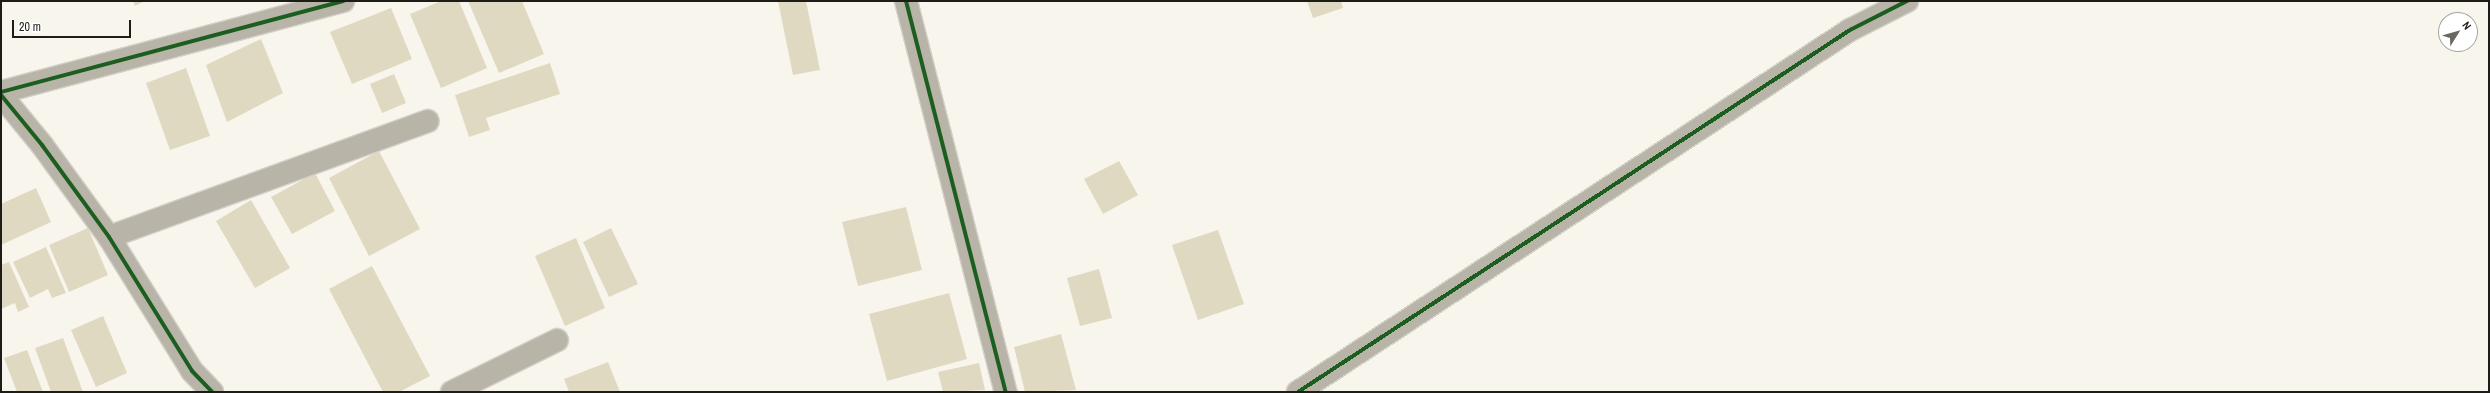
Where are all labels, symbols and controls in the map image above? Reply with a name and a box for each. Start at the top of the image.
scale bar [14,12,133,38]
north arrow [2438,12,2478,52]
text: 20 m [19,19,41,35]
text: N [2459,19,2474,32]

